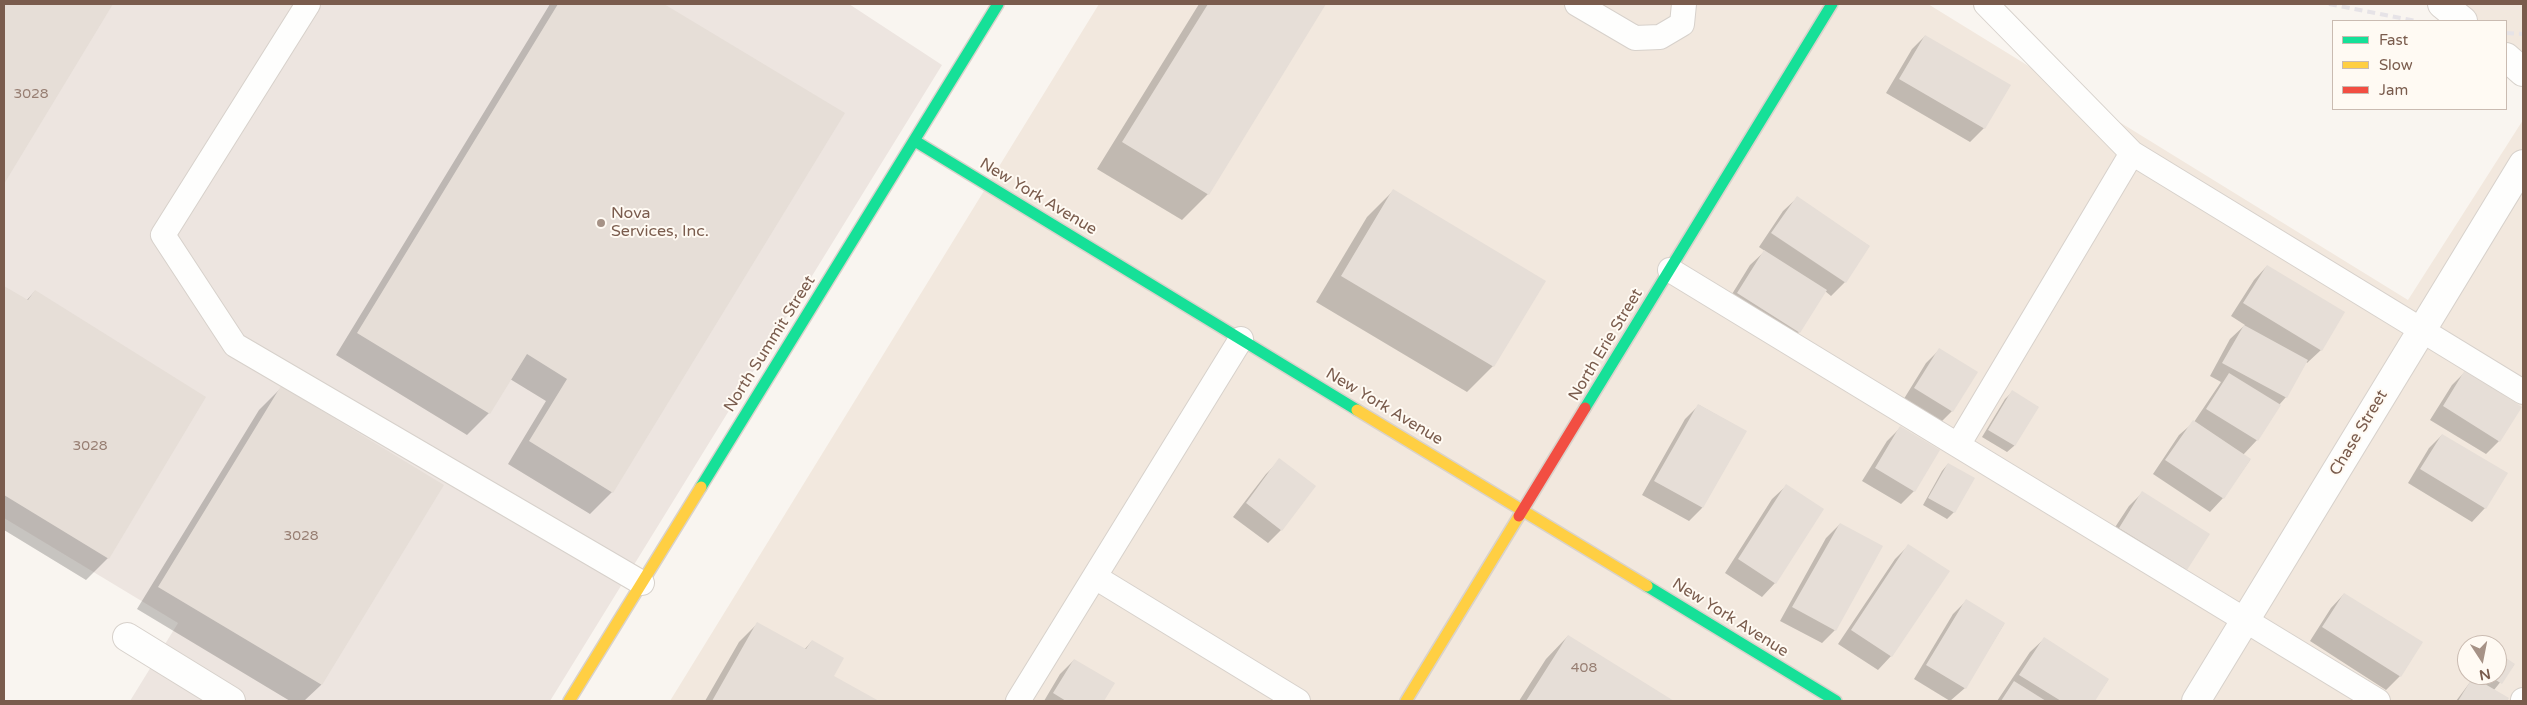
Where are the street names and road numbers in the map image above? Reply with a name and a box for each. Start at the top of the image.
street label: New York Avenue [976,154,1100,240]
street label: North Summit Street [720,272,820,416]
street label: North Erie Street [1565,285,1647,405]
street label: New York Avenue [1322,364,1446,450]
street label: Chase Street [2326,387,2392,479]
street label: New York Avenue [1668,574,1792,662]

